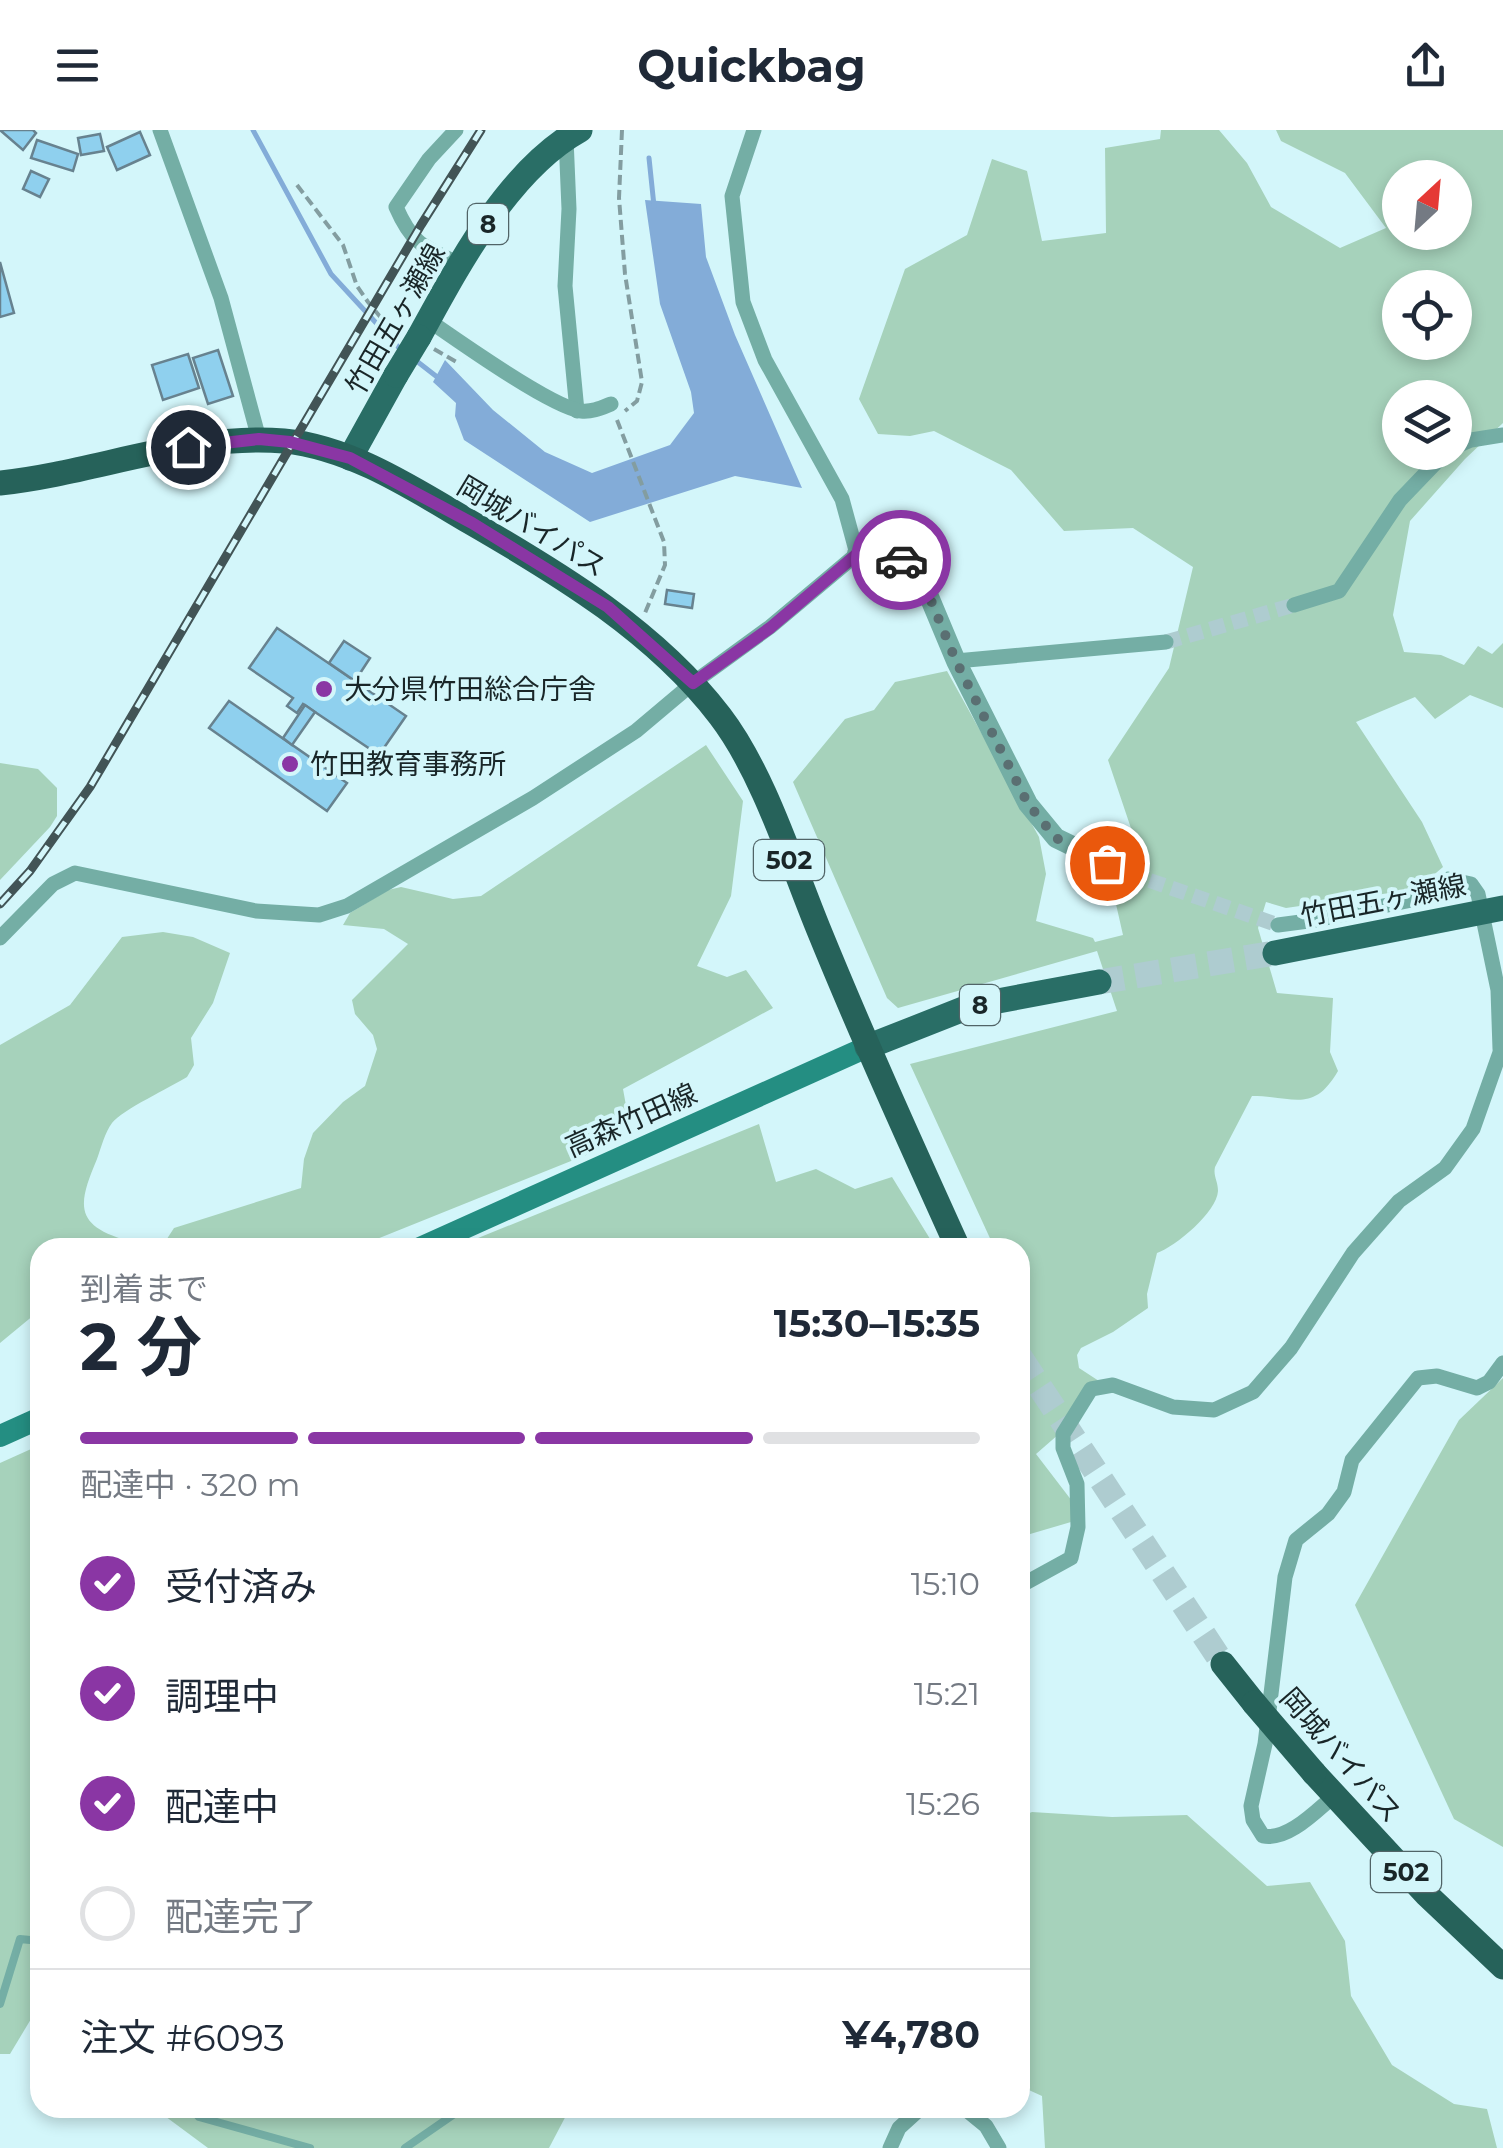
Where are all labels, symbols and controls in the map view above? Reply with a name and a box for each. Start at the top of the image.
icon: menu [50,38,105,93]
text: Quickbag [637,38,866,93]
icon: share [1398,38,1453,93]
north arrow [1382,160,1472,250]
map controls [1382,160,1472,470]
road number: 8 [468,204,508,244]
street label: 竹田五ヶ瀬線 [338,238,452,400]
button: locate [1382,270,1472,360]
button: layers [1382,380,1472,470]
pin [146,405,231,490]
icon: home [161,420,216,475]
street label: 岡城バイパス [451,468,613,584]
courier [851,510,951,610]
icon: car [874,533,929,588]
place label: 大分県竹田総合庁舎 [344,672,596,706]
marker: 大分県竹田総合庁舎 [313,678,335,700]
place label: 竹田教育事務所 [310,747,506,781]
marker: 竹田教育事務所 [279,753,301,775]
pin [1065,821,1150,906]
icon: bag [1080,836,1135,891]
road number: 502 [754,840,824,880]
street label: 竹田五ヶ瀬線 [1297,867,1469,933]
road number: 8 [960,985,1000,1025]
street label: 高森竹田線 [560,1076,702,1164]
text: 到着まで [80,1269,208,1308]
text: 15:30–15:35 [774,1300,980,1347]
text: 2 分 [80,1307,202,1386]
text: 配達中 · 320 m [80,1465,300,1504]
icon: check [80,1556,135,1611]
text: 受付済み [165,1563,317,1610]
text: 15:10 [911,1564,980,1603]
icon: check [80,1666,135,1721]
text: 調理中 [165,1673,279,1720]
text: 15:21 [914,1674,980,1713]
street label: 岡城バイパス [1273,1681,1409,1829]
icon: check [80,1776,135,1831]
text: 配達中 [165,1783,279,1830]
text: 15:26 [906,1784,980,1823]
road number: 502 [1371,1852,1441,1892]
text: 配達完了 [165,1893,317,1940]
text: ¥4,780 [842,2011,980,2058]
text: 注文 #6093 [80,2014,285,2061]

